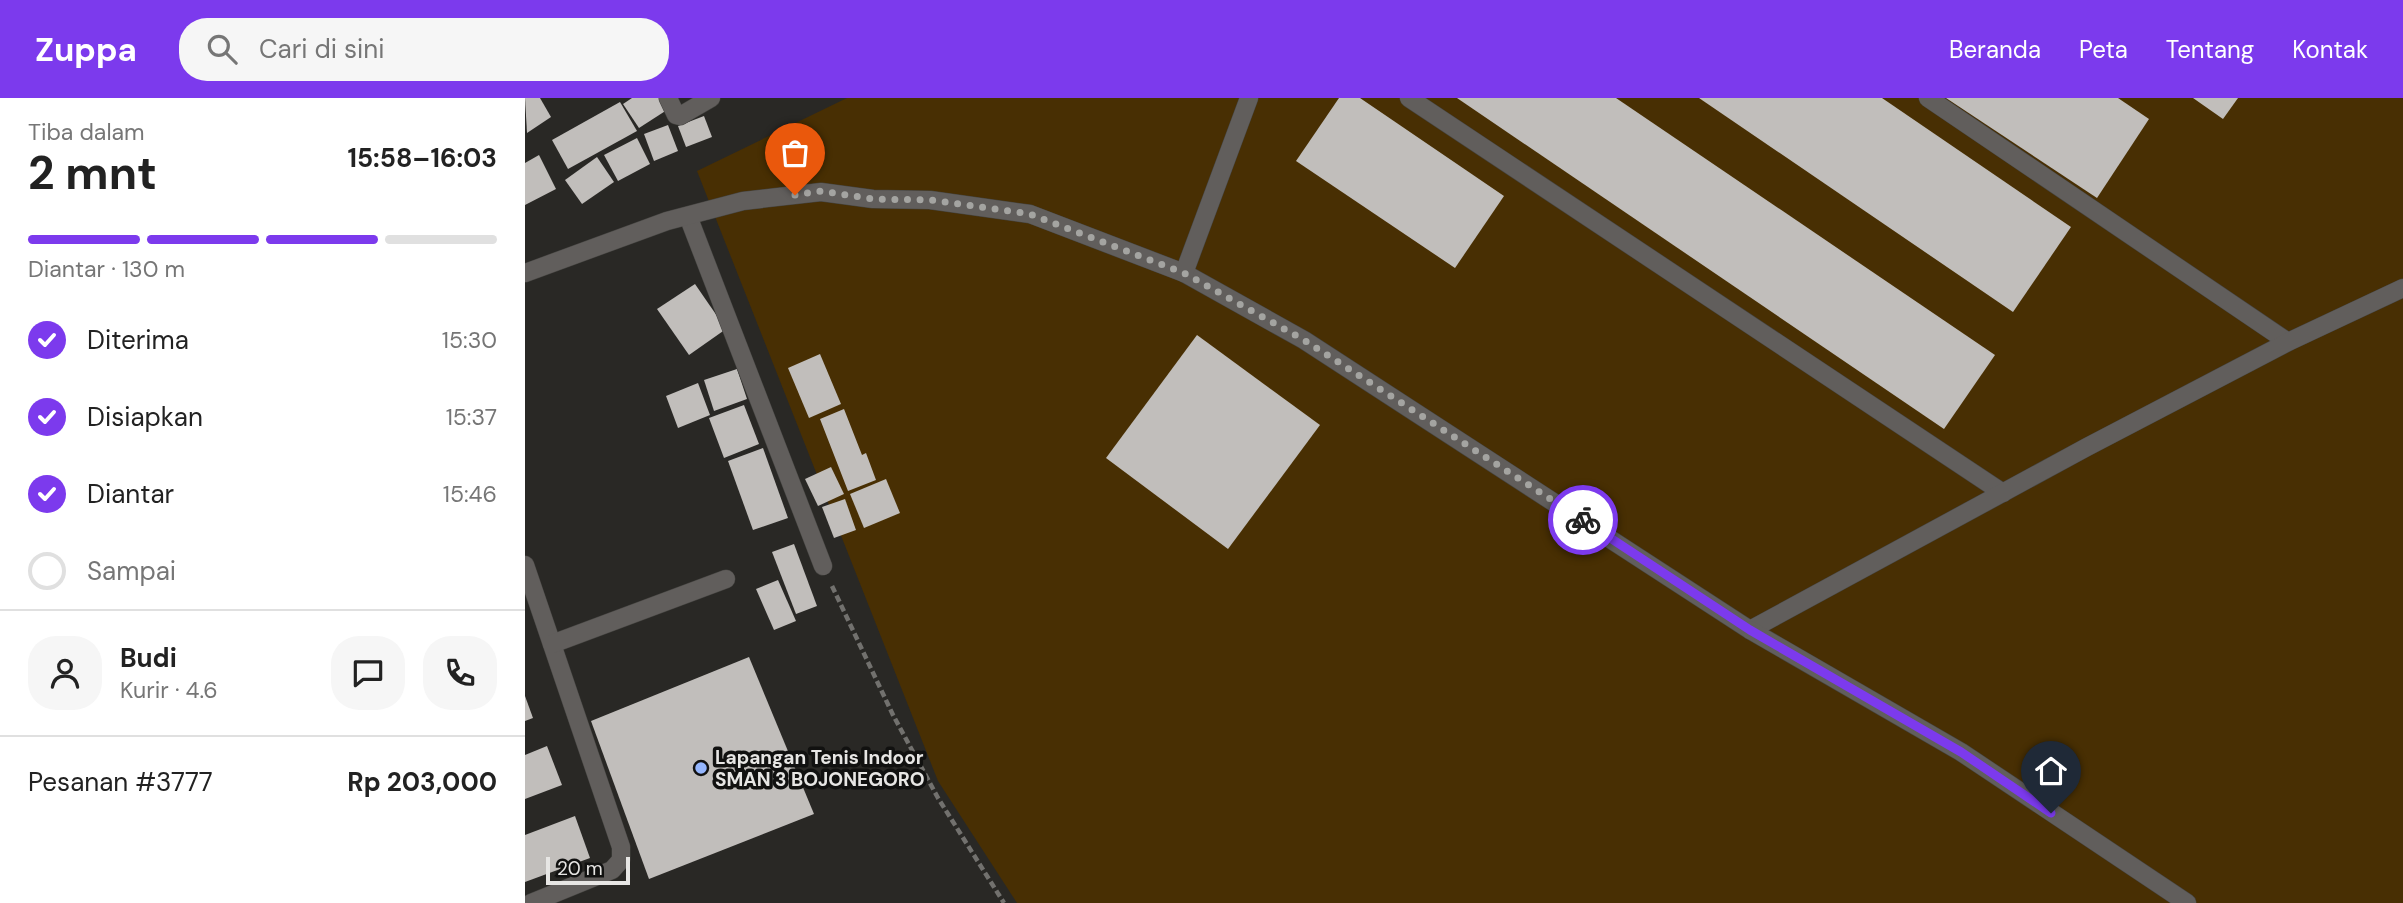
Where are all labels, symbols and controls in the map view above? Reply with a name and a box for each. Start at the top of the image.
search box [179,18,669,81]
text: Zuppa [35,28,137,71]
icon: search [203,30,241,68]
text: Cari di sini [259,32,384,66]
text: Beranda [1949,34,2041,65]
text: Peta [2079,34,2128,65]
text: Tentang [2166,34,2254,65]
text: Kontak [2292,34,2368,65]
text: Tiba dalam [28,117,145,147]
pin [765,123,825,195]
icon: bag [776,134,814,172]
text: 15:58–16:03 [347,141,497,175]
text: 2 mnt [28,143,157,203]
text: Diantar · 130 m [28,254,185,284]
icon: check [28,321,66,359]
text: Diterima [87,323,189,357]
text: 15:30 [442,325,497,355]
icon: check [28,398,66,436]
text: Disiapkan [87,400,203,434]
text: 15:37 [446,402,497,432]
icon: check [28,475,66,513]
text: Diantar [87,477,174,511]
text: 15:46 [443,479,497,509]
courier [1548,485,1618,555]
icon: bike [1564,501,1602,539]
text: Sampai [87,554,176,588]
button: person [28,636,102,710]
button: chat [331,636,405,710]
button: phone [423,636,497,710]
text: Budi [120,641,177,675]
text: Kurir · 4.6 [120,675,218,705]
pin [2021,741,2081,813]
place label: Lapangan Tenis Indoor SMAN 3 BOJONEGORO [715,745,925,792]
icon: home [2032,752,2070,790]
marker: Lapangan Tenis Indoor SMAN 3 BOJONEGORO [693,760,709,776]
text: Pesanan #3777 [28,765,213,799]
text: Rp 203,000 [347,765,497,799]
scale bar [546,854,630,886]
text: 20 m [557,856,603,881]

